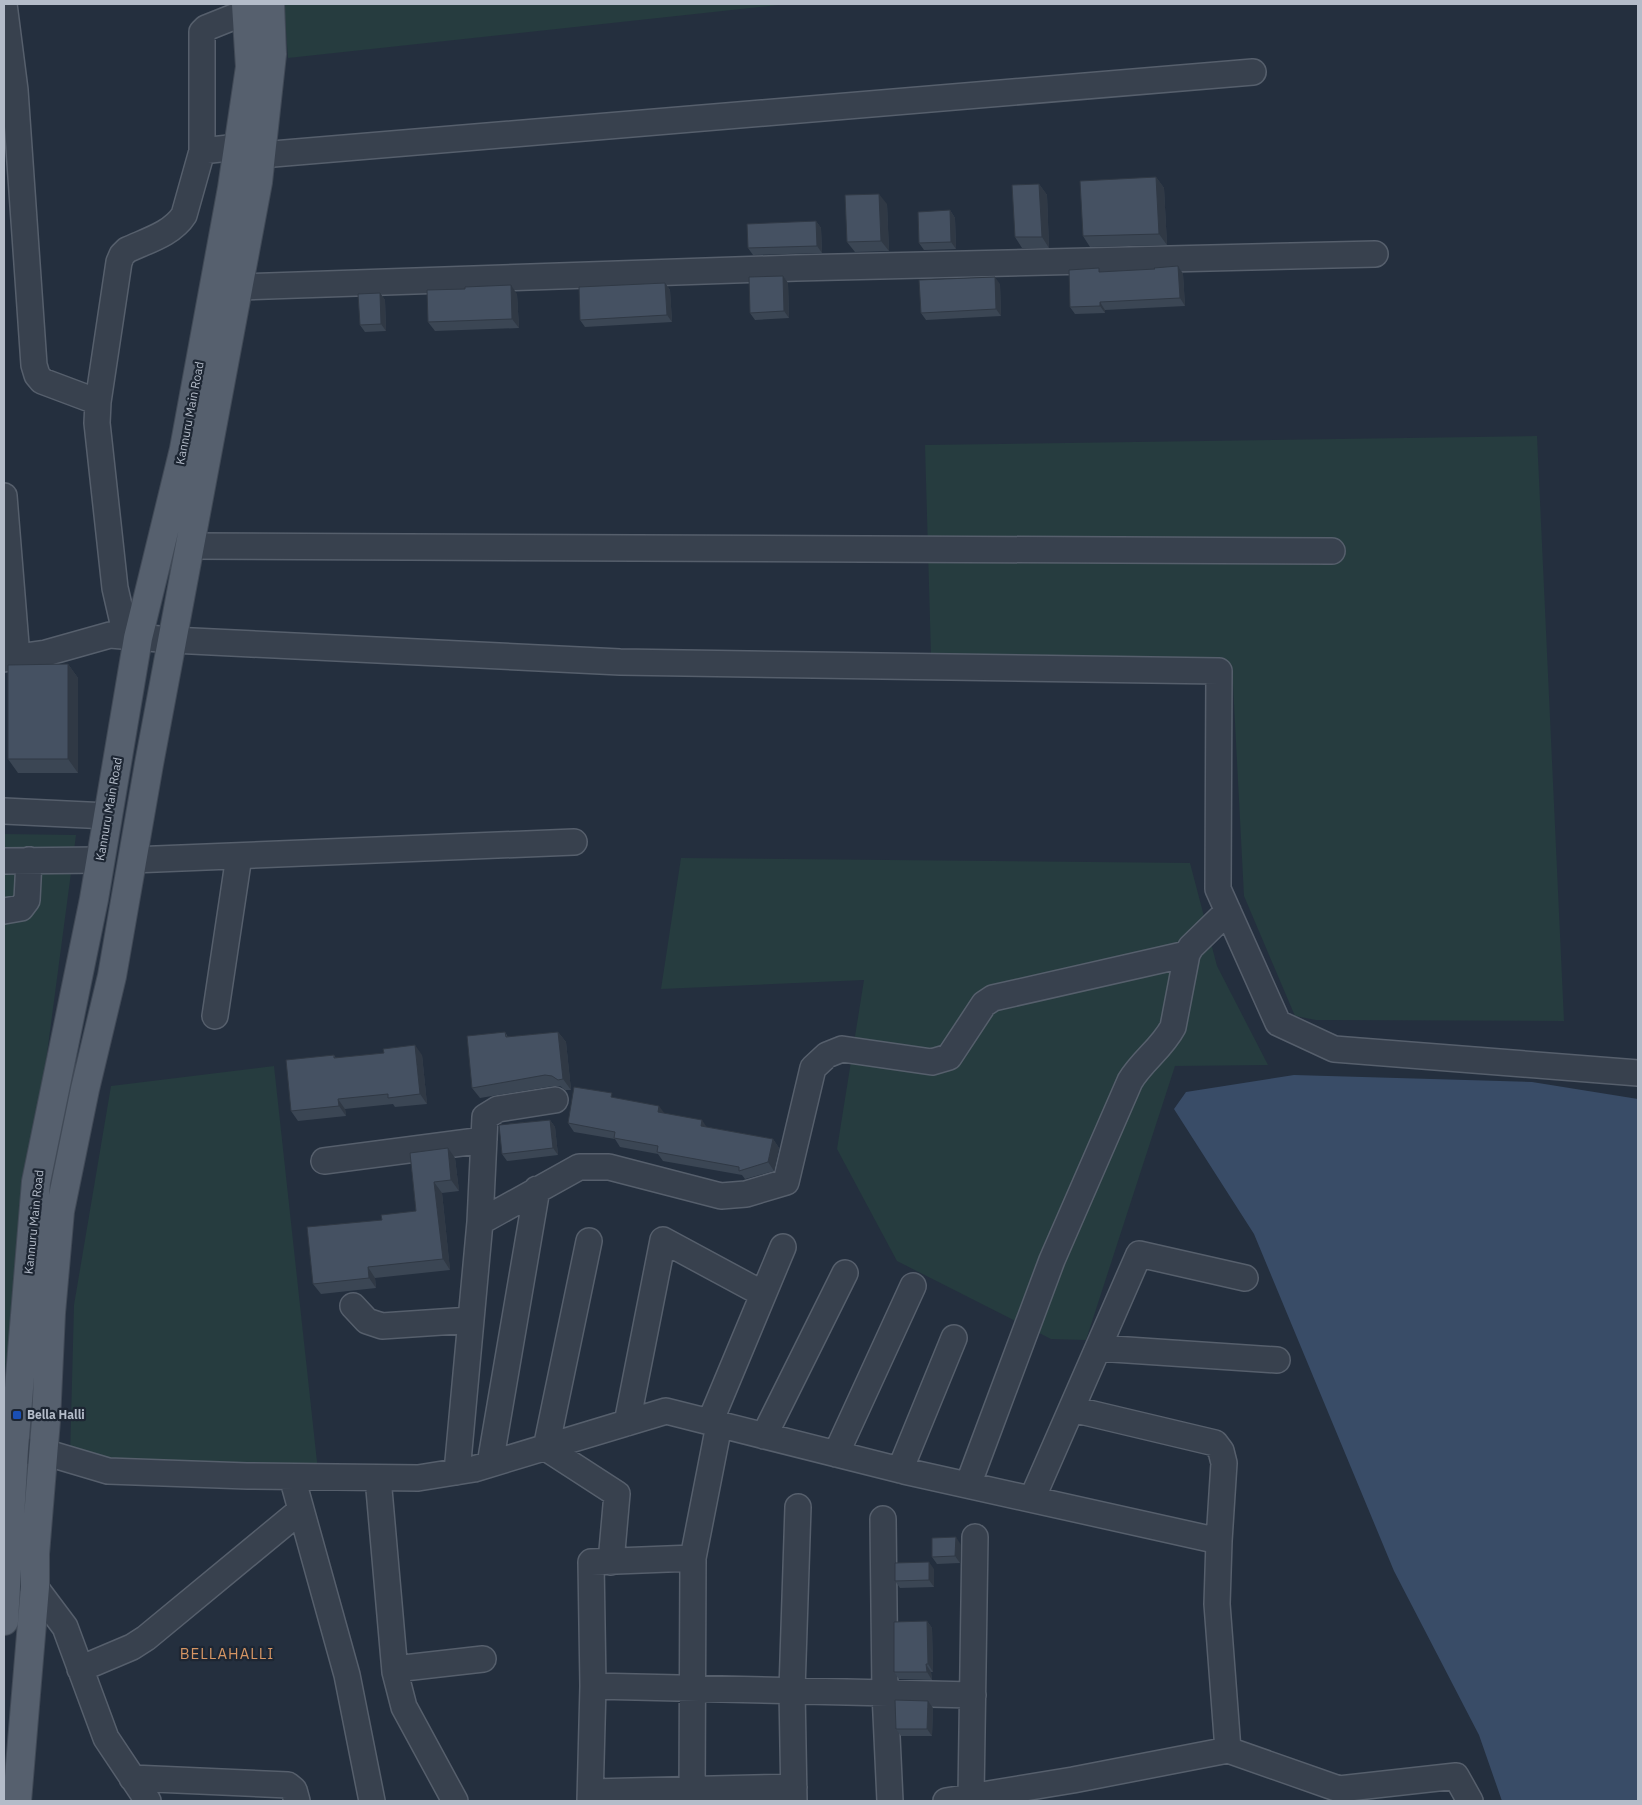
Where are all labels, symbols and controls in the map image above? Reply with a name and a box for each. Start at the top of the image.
street label: Kannuru Main Road [172,360,207,466]
street label: Kannuru Main Road [92,756,125,862]
street label: Kannuru Main Road [21,1169,46,1275]
place label: Bella Halli [27,1407,85,1422]
marker: Bella Halli [11,1409,23,1421]
district label: BELLAHALLI [180,1644,274,1663]

